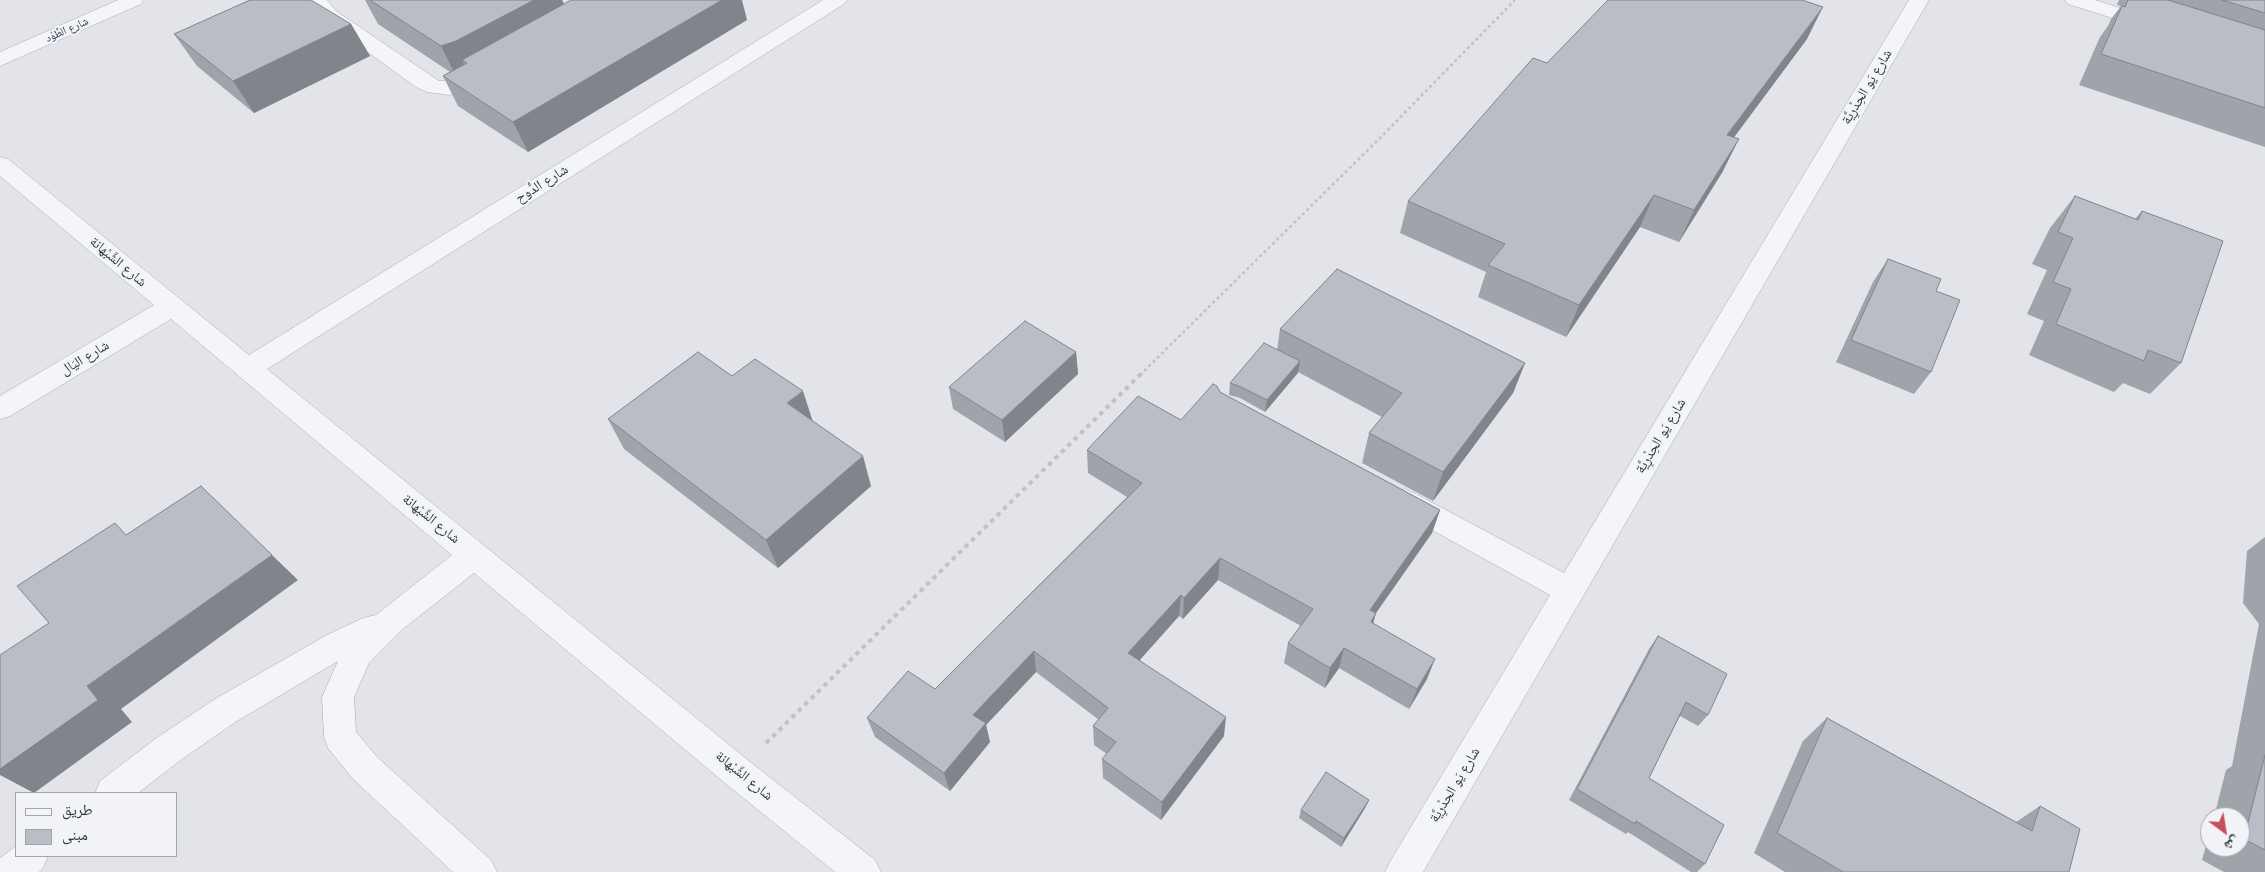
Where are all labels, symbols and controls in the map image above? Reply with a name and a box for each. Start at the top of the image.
street label: شارع الطَّوْد [44,15,90,45]
street label: شارع يَو الحِدْرِيَّة [1838,46,1896,128]
street label: شارع الدُّوح [513,161,571,207]
street label: شارع الشَّبْهانة [86,233,150,291]
street label: شارع اليَال [58,337,112,379]
street label: شارع يَو الحِدْرِيَّة [1632,395,1690,477]
street label: شارع الشَّبْهانة [399,491,463,547]
street label: شارع يَو الحِدْرِيَّة [1426,744,1484,826]
street label: شارع الشَّبْهانة [712,748,776,804]
legend [15,792,178,857]
text: طريق [62,801,93,818]
north arrow [2200,807,2250,857]
text: مبنى [62,826,88,843]
text: ش [2222,833,2243,855]

